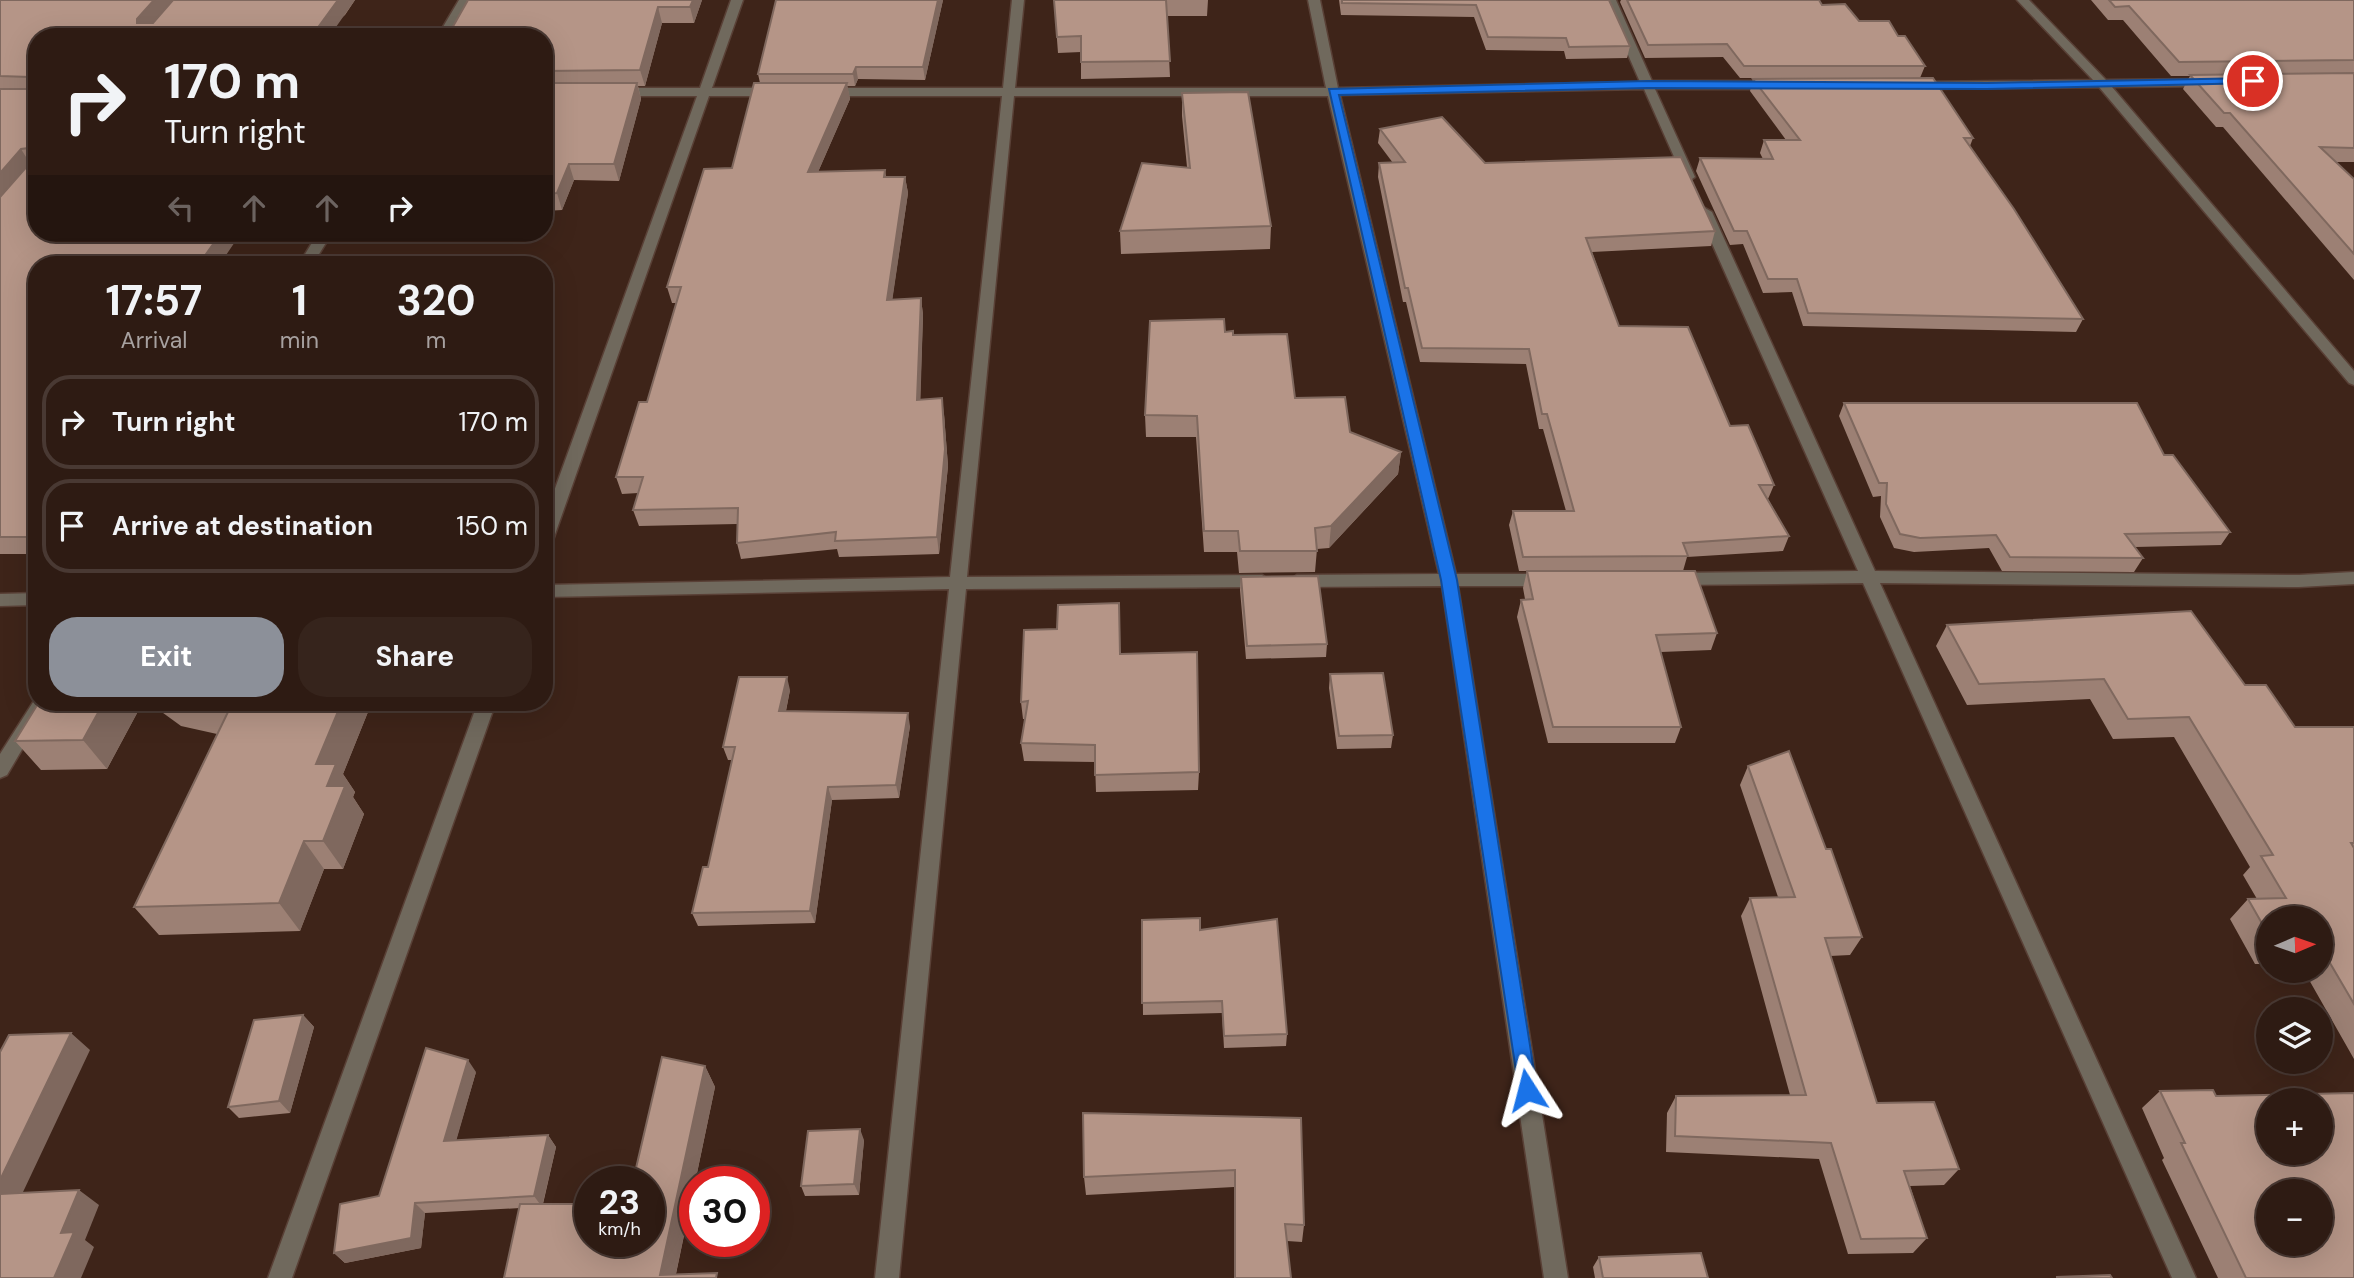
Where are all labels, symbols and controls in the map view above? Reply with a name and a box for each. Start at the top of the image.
text: 170 m [164,49,300,113]
pin [2223,51,2283,111]
icon: right [49,56,140,147]
icon: arrive [2234,62,2272,100]
text: Turn right [164,111,306,153]
icon: left [162,189,200,227]
icon: ahead [235,189,273,227]
icon: ahead [308,189,346,227]
icon: right [381,189,419,227]
text: 17:57 [105,273,202,328]
text: 1 [292,273,307,328]
text: 320 [397,273,476,328]
text: Arrival [120,325,187,355]
text: min [280,325,319,355]
text: m [426,325,446,355]
icon: right [53,403,91,441]
text: Turn right [112,405,236,439]
text: 170 m [459,405,528,439]
icon: arrive [53,507,91,545]
text: Arrive at destination [112,509,373,543]
text: 150 m [456,509,528,543]
button: Exit [49,617,284,697]
button: Share [298,617,532,697]
north arrow [2256,906,2333,984]
map controls [2256,906,2333,1256]
button: layers [2256,997,2333,1074]
position arrow [1490,1053,1564,1127]
button: + [2256,1088,2333,1165]
speed limit sign: 30 [679,1166,770,1257]
text: 23 [599,1179,640,1225]
button: − [2256,1179,2333,1256]
text: km/h [598,1217,641,1241]

